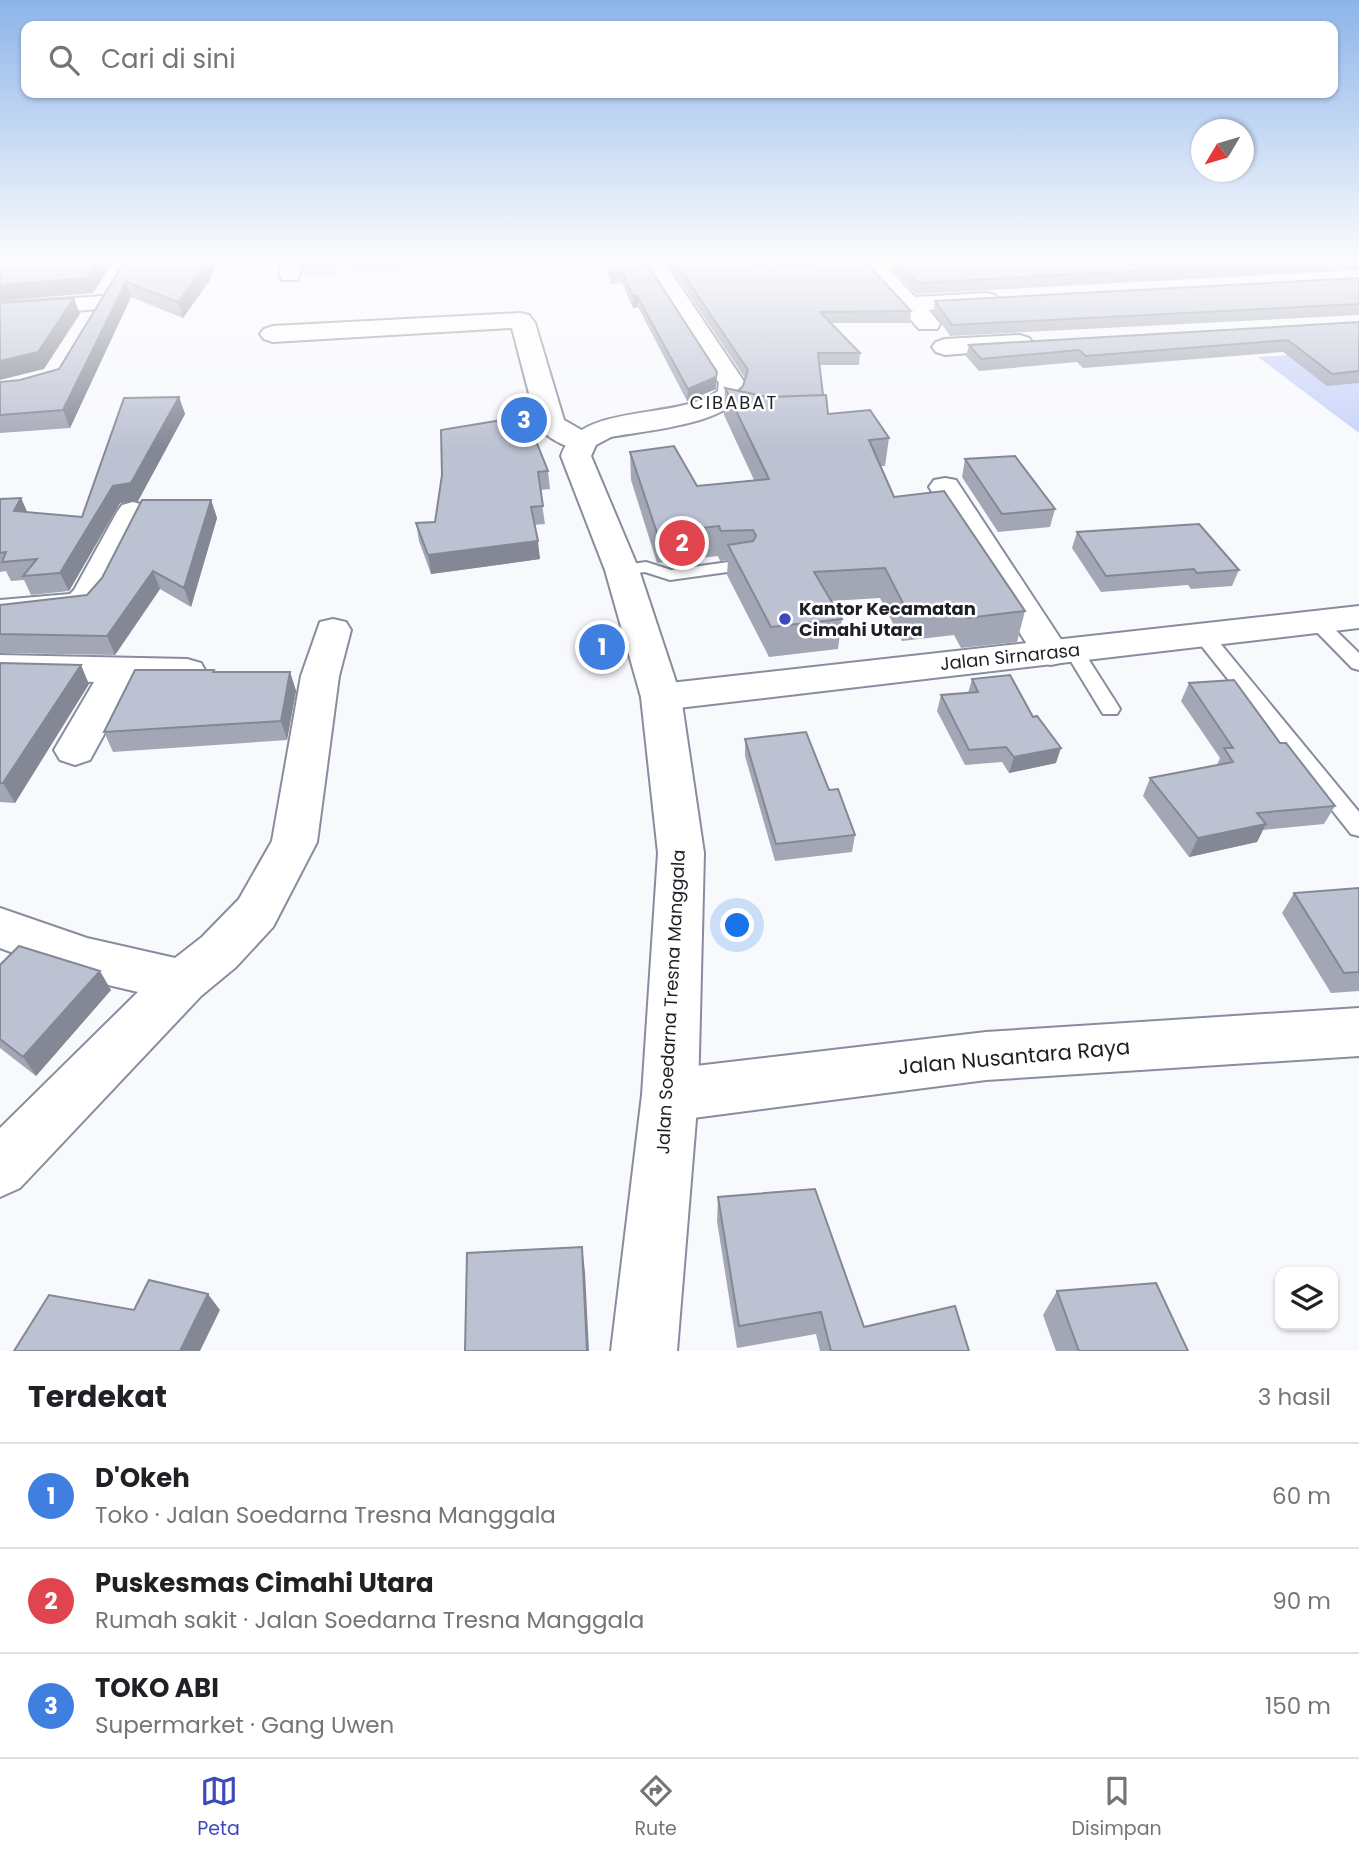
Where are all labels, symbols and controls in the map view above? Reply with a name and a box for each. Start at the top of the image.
search box [21,21,1338,98]
icon: search [45,41,83,79]
text: Cari di sini [101,41,236,77]
north arrow [1191,119,1254,182]
district label: CIBABAT [690,390,778,415]
pin: 3 [501,394,547,446]
pin: 2 [659,517,705,569]
place label: Kantor Kecamatan Cimahi Utara [799,596,976,642]
marker: Kantor Kecamatan Cimahi Utara [777,611,793,627]
pin: 1 [579,621,625,673]
street label: Jalan Sirnarasa [939,637,1081,676]
street label: Jalan Soedarna Tresna Manggala [650,849,691,1155]
your location [720,908,754,942]
street label: Jalan Nusantara Raya [897,1032,1131,1081]
map controls [1275,1267,1338,1330]
button: layers [1275,1267,1338,1330]
text: Terdekat [28,1375,167,1418]
text: 3 hasil [1258,1381,1331,1413]
text: D'Okeh [95,1460,190,1496]
text: 1 [47,1480,55,1512]
text: 60 m [1272,1480,1331,1512]
text: Toko · Jalan Soedarna Tresna Manggala [95,1499,556,1531]
text: Puskesmas Cimahi Utara [95,1565,434,1601]
text: 2 [44,1585,58,1617]
text: 90 m [1272,1585,1331,1617]
text: Rumah sakit · Jalan Soedarna Tresna Manggala [95,1604,644,1636]
text: TOKO ABI [95,1670,219,1706]
text: 3 [44,1690,58,1722]
text: 150 m [1265,1690,1331,1722]
text: Supermarket · Gang Uwen [95,1709,394,1741]
tab: Peta [197,1772,240,1843]
tab: Rute [634,1772,677,1843]
tab: Disimpan [1072,1772,1162,1843]

